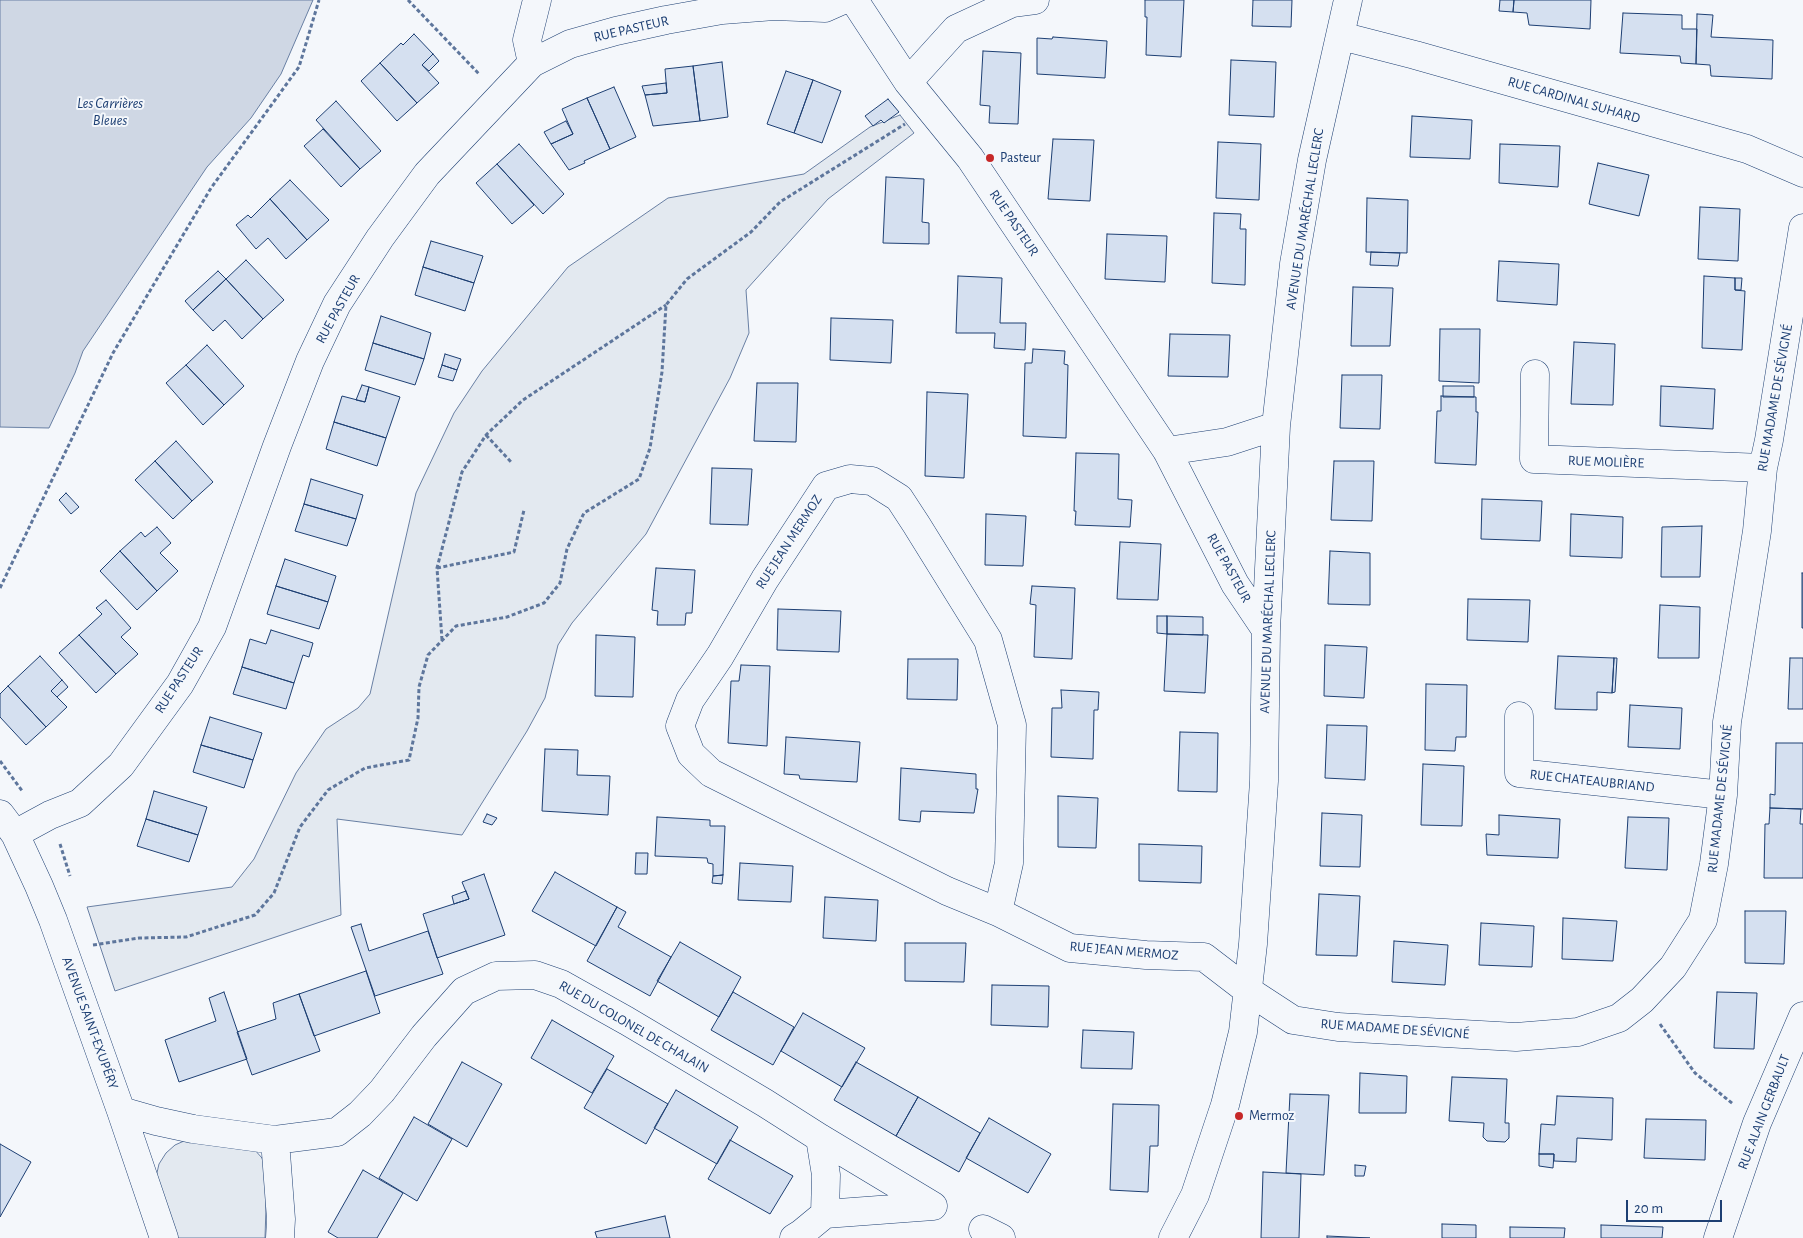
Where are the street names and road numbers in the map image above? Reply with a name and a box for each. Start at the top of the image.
street label: RUE PASTEUR [592,12,670,46]
street label: RUE CARDINAL SUHARD [1506,73,1642,127]
street label: AVENUE DU MARÉCHAL LECLERC [1282,127,1328,311]
street label: RUE PASTEUR [986,187,1042,259]
street label: RUE PASTEUR [312,271,364,347]
street label: RUE MADAME DE SÉVIGNÉ [1754,323,1796,473]
street label: RUE MOLIÈRE [1568,452,1644,472]
street label: RUE JEAN MERMOZ [752,492,826,592]
street label: RUE PASTEUR [1203,530,1255,606]
street label: AVENUE DU MARÉCHAL LECLERC [1256,530,1280,714]
street label: RUE PASTEUR [151,643,207,717]
street label: RUE MADAME DE SÉVIGNÉ [1704,724,1736,874]
street label: RUE CHATEAUBRIAND [1529,766,1655,796]
street label: RUE JEAN MERMOZ [1069,938,1179,964]
street label: AVENUE SAINT-EXUPÉRY [58,954,122,1092]
street label: RUE DU COLONEL DE CHALAIN [556,977,712,1077]
street label: RUE MADAME DE SÉVIGNÉ [1320,1015,1470,1043]
street label: RUE ALAIN GERBAULT [1734,1052,1794,1172]

